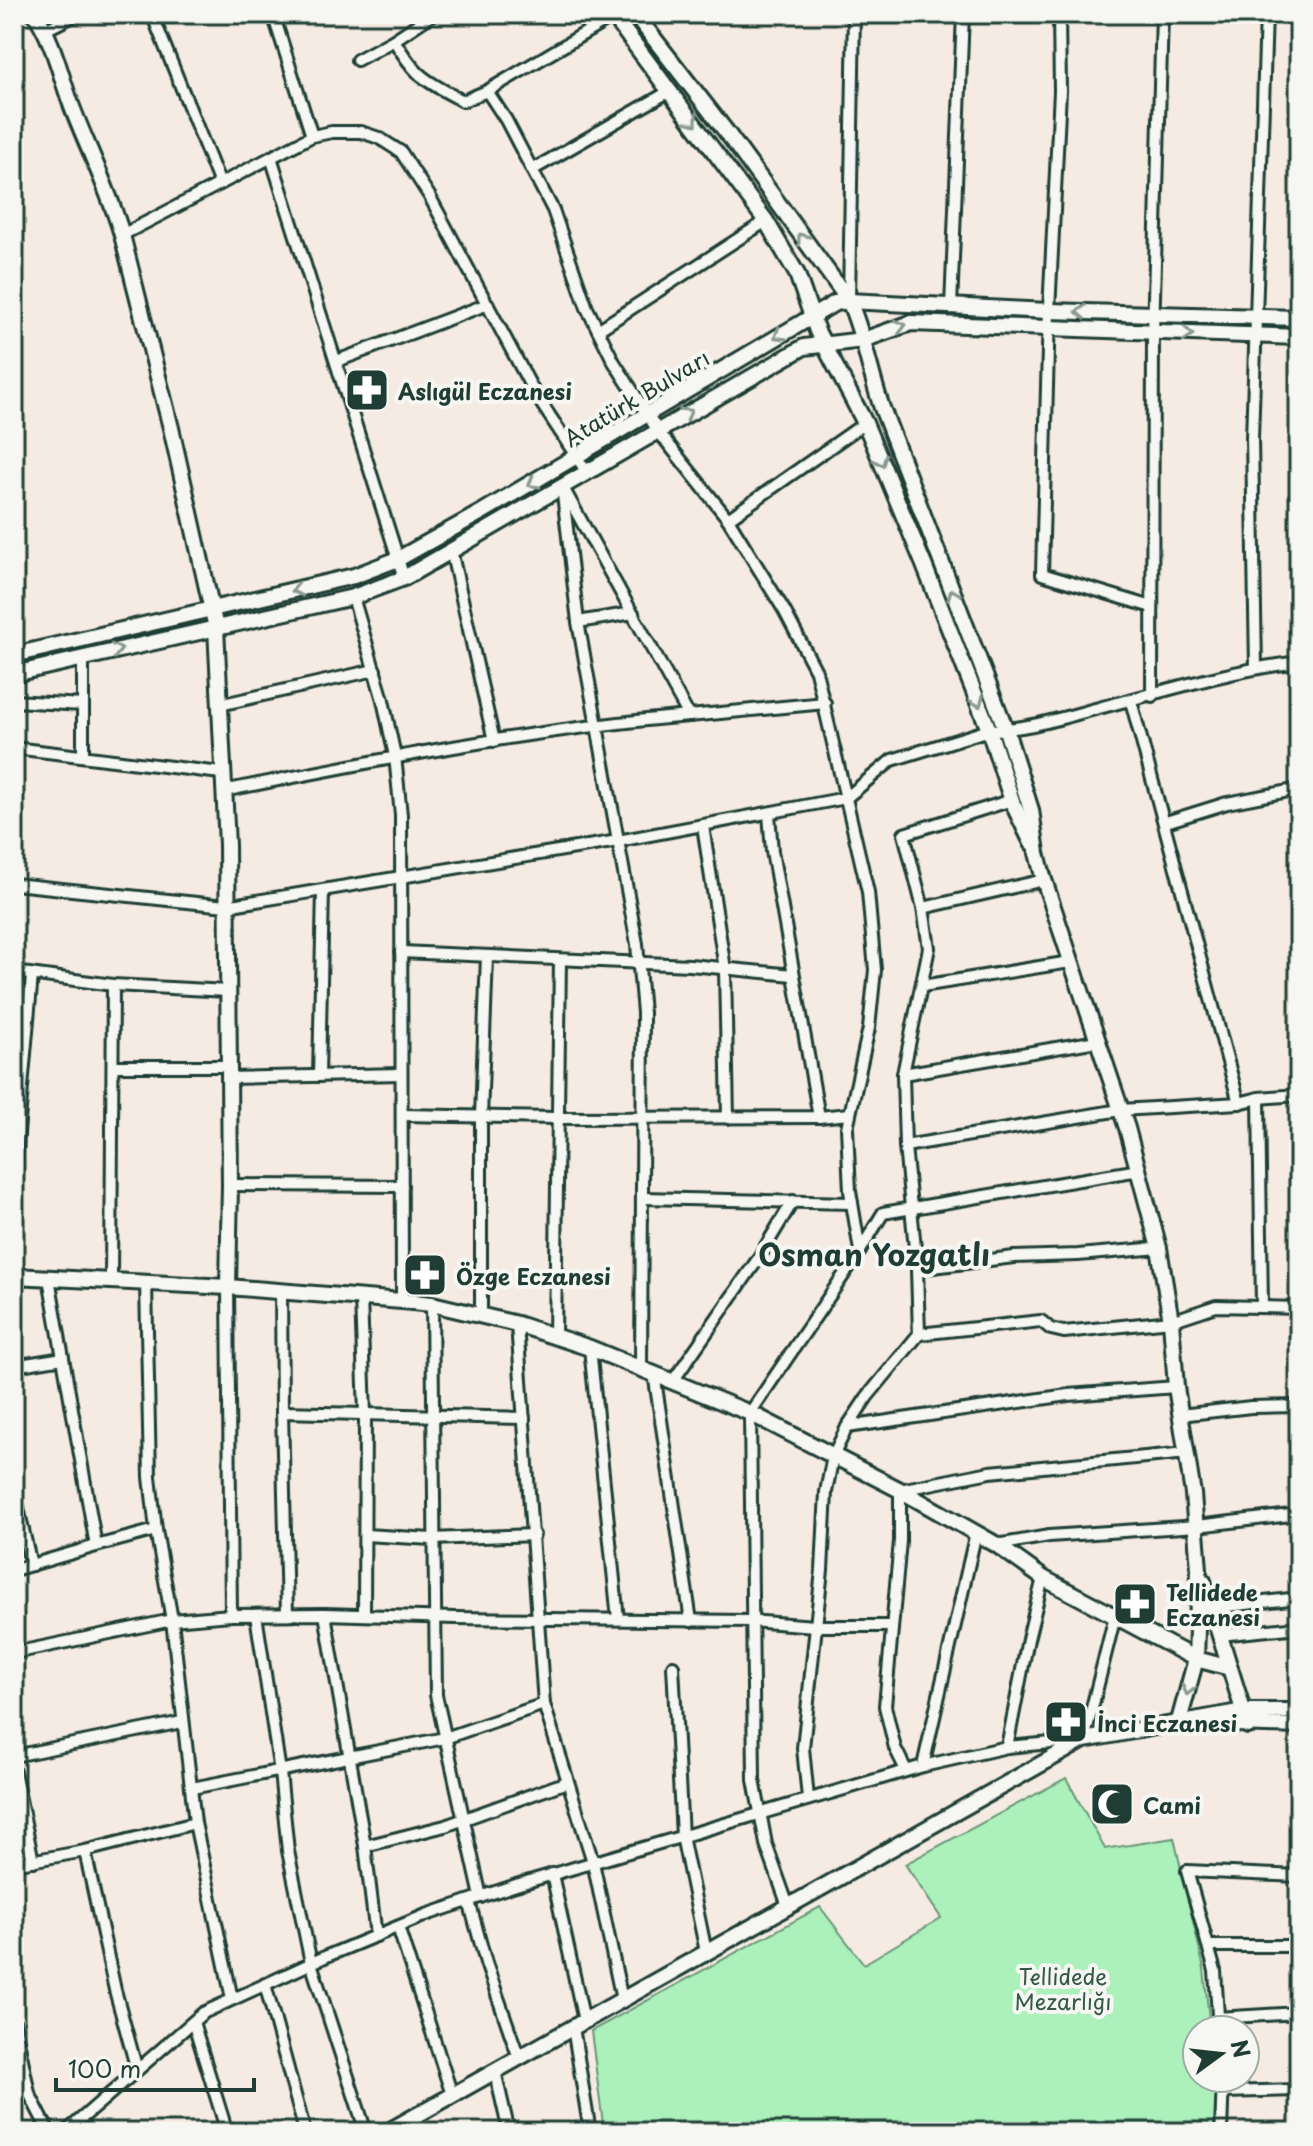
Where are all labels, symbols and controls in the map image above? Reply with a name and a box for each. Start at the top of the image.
one-way arrow [683,113,697,127]
one-way arrow [797,233,812,247]
one-way arrow [1074,303,1087,320]
one-way arrow [894,319,908,336]
one-way arrow [773,325,788,341]
one-way arrow [1182,325,1195,343]
street label: Atatürk Bulvarı [557,340,715,454]
pharmacy icon: Aslıgül Eczanesi [343,366,391,414]
place label: Aslıgül Eczanesi [398,374,572,407]
one-way arrow [679,408,693,423]
one-way arrow [871,453,887,467]
one-way arrow [527,473,541,489]
one-way arrow [291,580,305,597]
one-way arrow [946,588,963,602]
one-way arrow [110,643,124,660]
one-way arrow [969,694,985,708]
district label: Osman Yozgatlı [758,1231,990,1276]
pharmacy icon: Özge Eczanesi [401,1251,449,1299]
place label: Özge Eczanesi [456,1259,611,1292]
place label: Tellidede Eczanesi [1166,1575,1260,1633]
pharmacy icon: Tellidede Eczanesi [1111,1580,1159,1628]
one-way arrow [1180,1683,1197,1697]
pharmacy icon: İnci Eczanesi [1042,1698,1090,1746]
place label: İnci Eczanesi [1097,1706,1237,1739]
mosque icon: Cami [1088,1780,1136,1828]
place label: Cami [1143,1788,1201,1821]
park label: Tellidede Mezarlığı [1014,1959,1112,2017]
north arrow [1181,2014,1261,2094]
text: N [1224,2036,1260,2061]
scale bar [56,2042,254,2092]
text: 100 m [68,2050,141,2086]

